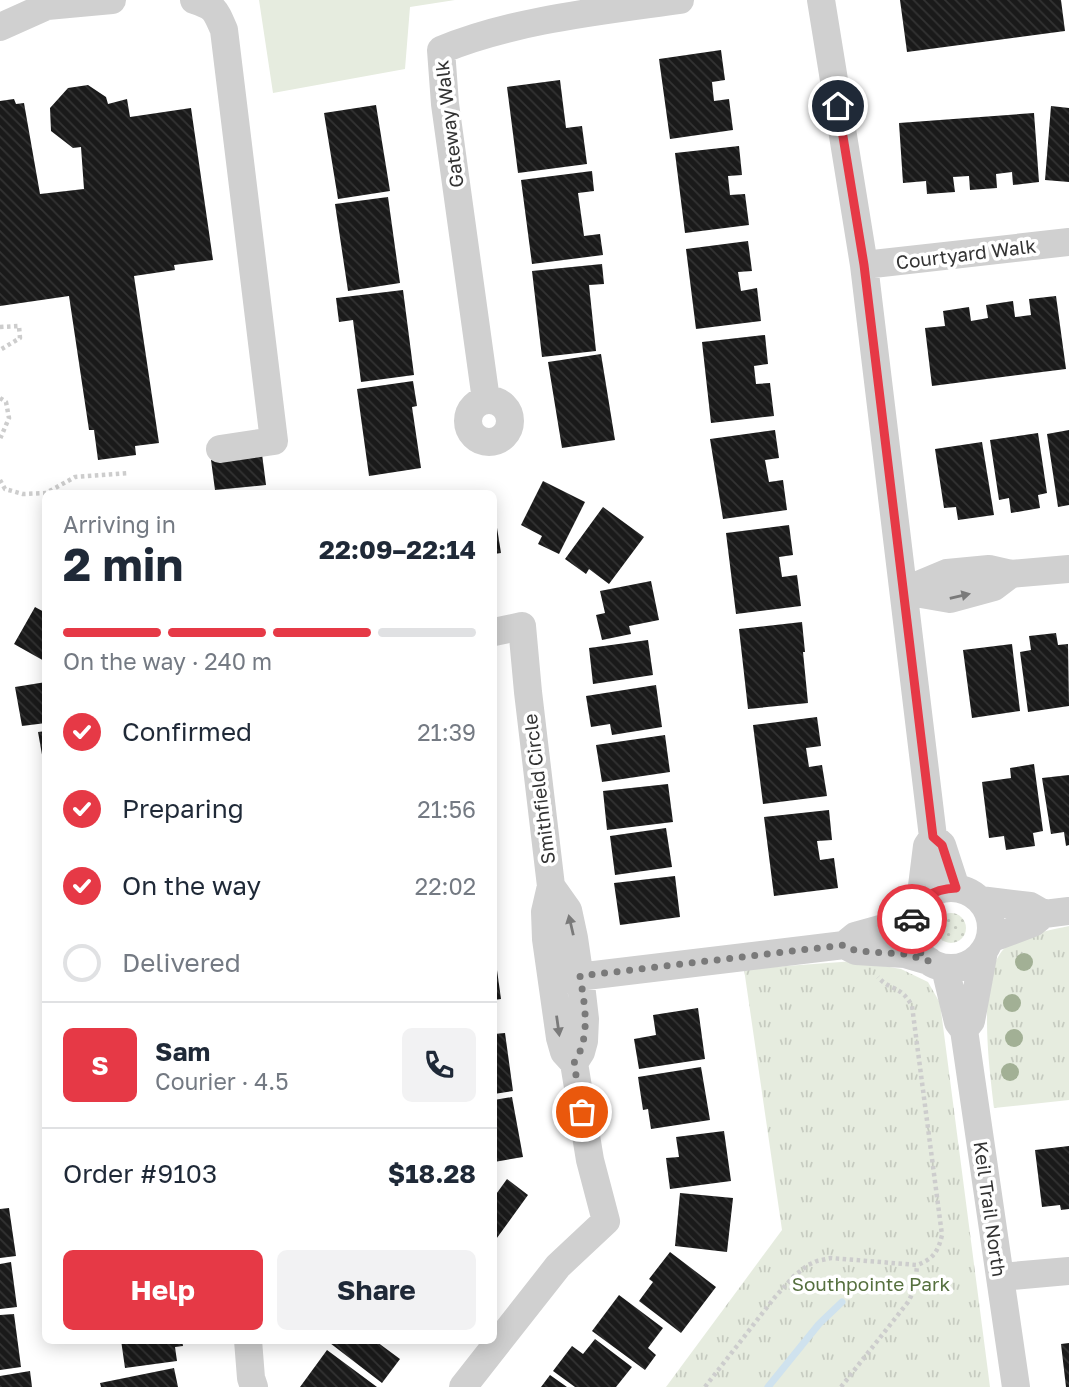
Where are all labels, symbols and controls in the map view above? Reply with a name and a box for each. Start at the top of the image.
street label: Gateway Walk [429,59,468,189]
pin [808,76,868,136]
icon: home [819,87,857,125]
street label: Courtyard Walk [895,233,1038,274]
text: Arriving in [63,510,176,538]
text: 22:09–22:14 [319,534,476,565]
text: 2 min [63,536,183,591]
one-way arrow [949,590,971,601]
text: On the way · 240 m [63,647,272,675]
icon: check [63,713,101,751]
street label: Smithfield Circle [518,713,559,866]
text: Confirmed [122,716,252,747]
text: 21:39 [417,718,476,746]
icon: check [63,790,101,828]
text: Preparing [122,793,244,824]
text: 21:56 [417,795,476,823]
icon: check [63,867,101,905]
text: On the way [122,870,261,901]
text: 22:02 [415,872,476,900]
courier [877,884,947,954]
icon: car [893,900,931,938]
one-way arrow [565,914,576,936]
text: Delivered [122,947,241,978]
one-way arrow [553,1015,564,1037]
button: phone [402,1028,476,1102]
text: Sam [155,1036,210,1067]
text: S [91,1050,109,1081]
text: Courier · 4.5 [155,1067,288,1095]
pin [552,1082,612,1142]
icon: bag [563,1093,601,1131]
street label: Keil Trail North [970,1140,1011,1278]
text: Order #9103 [63,1158,217,1189]
text: $18.28 [388,1158,476,1189]
button: Help [63,1250,263,1330]
button: Share [277,1250,476,1330]
park label: Southpointe Park [792,1272,951,1295]

